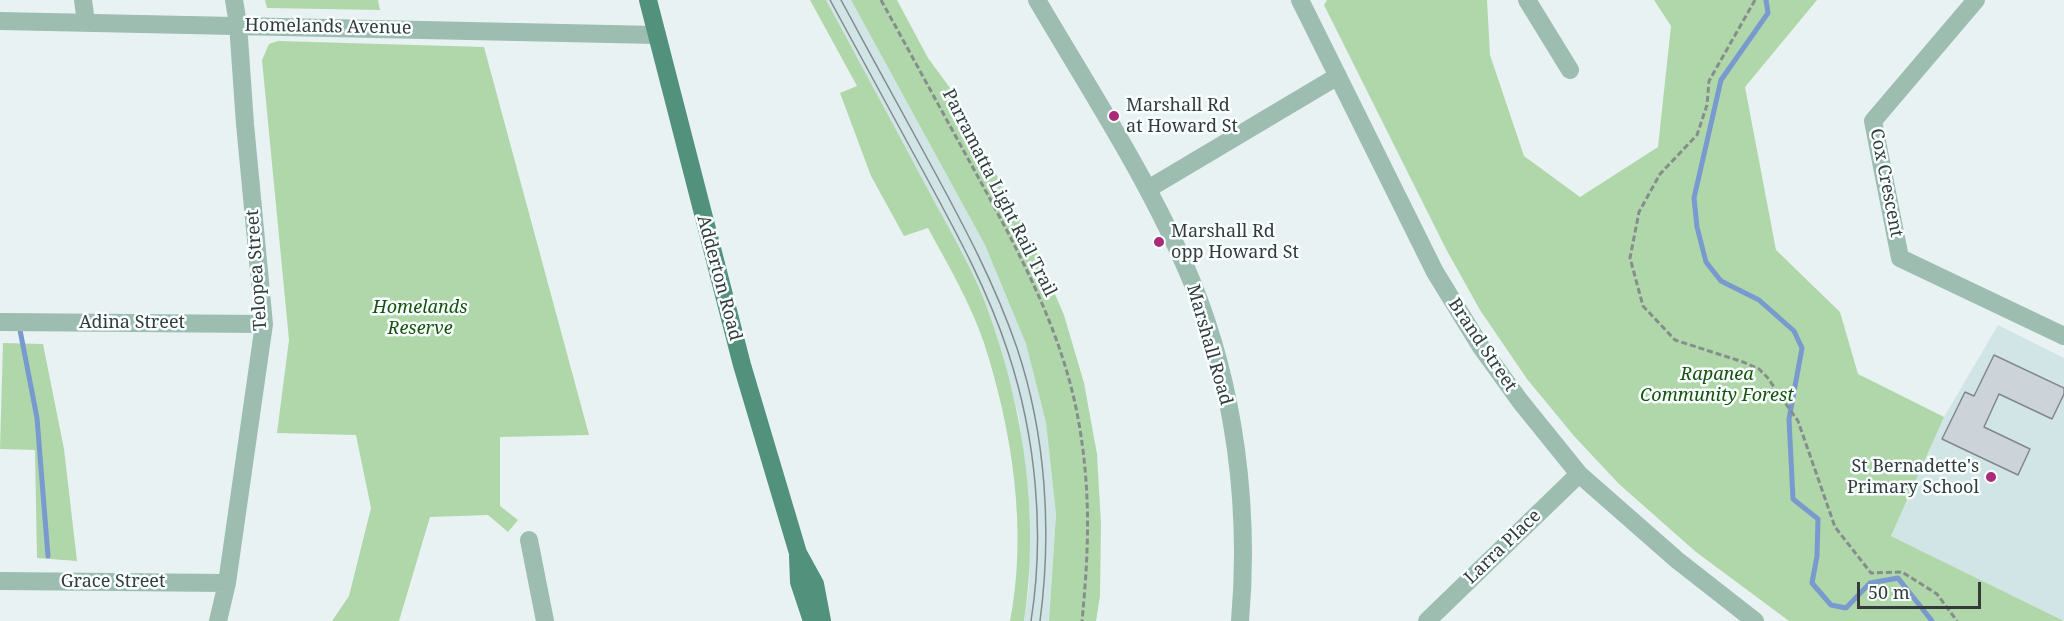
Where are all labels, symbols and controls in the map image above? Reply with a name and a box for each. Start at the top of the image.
street label: Homelands Avenue [244,15,412,39]
street label: Parramatta Light Rail Trail [937,86,1061,300]
place label: Marshall Rd at Howard St [1126,95,1238,138]
marker: Marshall Rd at Howard St [1107,109,1121,123]
street label: Cox Crescent [1865,127,1907,239]
street label: Telopea Street [242,209,272,331]
street label: Adderton Road [692,213,746,343]
place label: Marshall Rd opp Howard St [1171,221,1299,264]
marker: Marshall Rd opp Howard St [1152,235,1166,249]
street label: Marshall Road [1181,282,1237,408]
street label: Brand Street [1443,294,1521,396]
park label: Homelands Reserve [372,297,468,340]
street label: Adina Street [79,312,185,334]
park label: Rapanea Community Forest [1640,364,1794,406]
place label: St Bernadette's Primary School [1847,456,1979,498]
marker: St Bernadette's Primary School [1984,470,1998,484]
street label: Larra Place [1460,505,1546,589]
scale bar [1860,570,1984,608]
street label: Grace Street [61,571,165,593]
text: 50 m [1868,580,1910,604]

